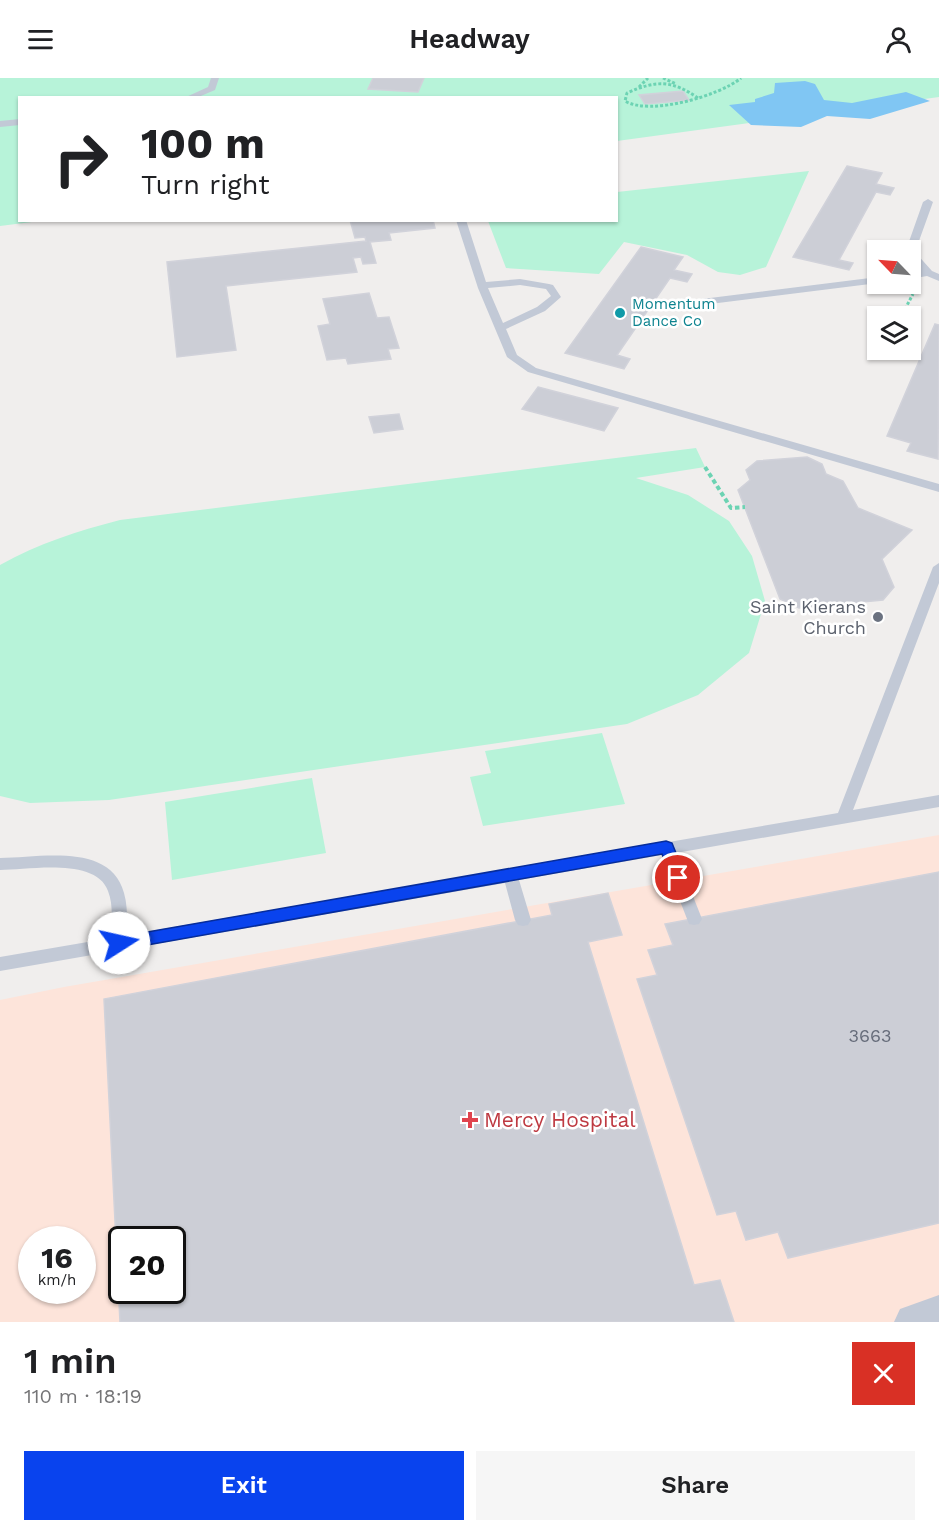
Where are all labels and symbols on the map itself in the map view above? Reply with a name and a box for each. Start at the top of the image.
north arrow [867,240,921,294]
place label: Momentum Dance Co [632,295,716,330]
marker: Momentum Dance Co [613,306,627,320]
place label: Saint Kierans Church [750,596,866,638]
marker: Saint Kierans Church [871,610,885,624]
pin [652,852,703,903]
position arrow [87,911,151,975]
house number: 3663 [849,1025,891,1046]
place label: Mercy Hospital [484,1107,636,1132]
marker: Mercy Hospital [461,1111,479,1129]
speed limit sign: 20 [108,1226,186,1304]

